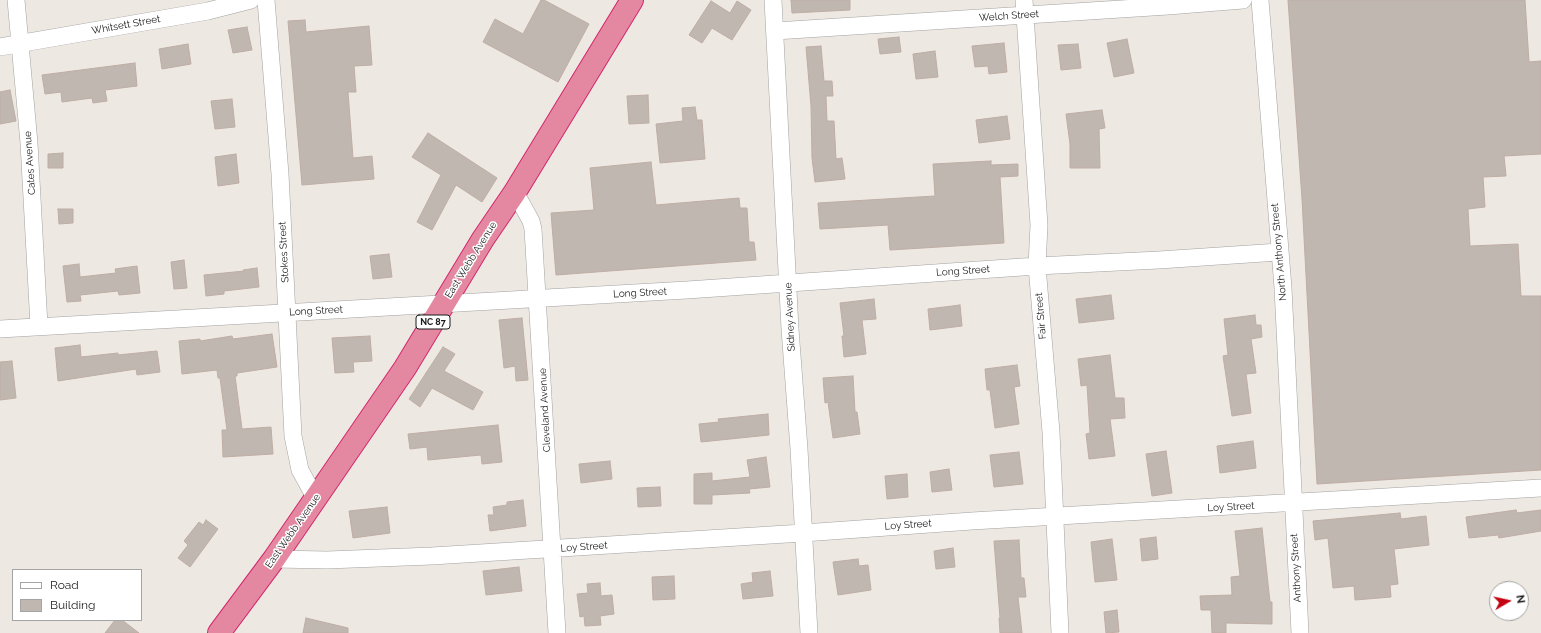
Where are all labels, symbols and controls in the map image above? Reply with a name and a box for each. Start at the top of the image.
street label: Welch Street [979,8,1039,24]
street label: Whitsett Street [91,13,161,37]
street label: Cates Avenue [22,131,38,195]
street label: North Anthony Street [1269,203,1289,301]
street label: East Webb Avenue [443,220,499,300]
street label: Stokes Street [276,221,292,283]
street label: Long Street [936,263,990,279]
street label: Sidney Avenue [782,282,798,352]
street label: Long Street [613,286,667,300]
street label: Fair Street [1033,292,1049,340]
street label: Long Street [289,304,343,318]
road number: NC 87 [416,315,450,329]
street label: Cleveland Avenue [537,368,553,452]
street label: East Webb Avenue [263,492,323,570]
street label: Loy Street [1207,500,1255,514]
street label: Loy Street [884,517,932,533]
street label: Anthony Street [1288,533,1304,603]
street label: Loy Street [560,539,608,555]
legend [12,569,142,621]
text: Road [50,578,79,592]
north arrow [1489,581,1529,621]
text: N [1513,594,1527,604]
text: Building [50,598,96,612]

